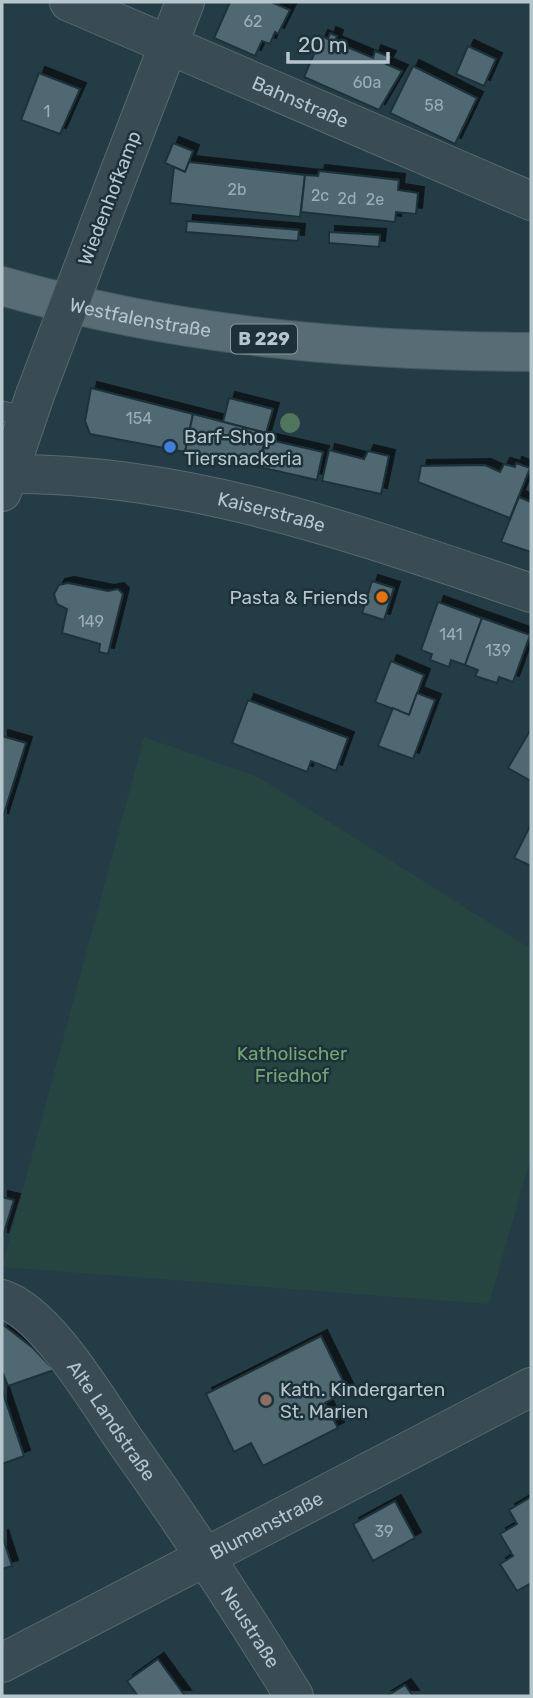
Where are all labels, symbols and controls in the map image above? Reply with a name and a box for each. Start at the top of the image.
house number: 62 [243,12,263,31]
scale bar [288,21,388,65]
text: 20 m [298,32,347,57]
street label: Bahnstraße [248,71,352,133]
house number: 60a [353,73,381,92]
house number: 58 [424,96,444,115]
house number: 1 [44,102,50,121]
street label: Wiedenhofkamp [73,128,146,269]
house number: 2b [228,180,246,199]
house number: 2c [311,186,329,205]
house number: 2d [338,189,356,208]
house number: 2e [366,190,384,209]
street label: Westfalenstraße [67,293,213,342]
road number: B 229 [231,324,297,354]
house number: 154 [126,409,152,428]
place label: Barf-Shop Tiersnackeria [184,425,302,470]
marker: Barf-Shop Tiersnackeria [162,439,178,455]
street label: Kaiserstraße [215,487,328,537]
place label: Pasta & Friends [230,586,368,609]
marker: Pasta & Friends [374,589,390,605]
house number: 149 [78,612,104,631]
house number: 141 [439,625,463,644]
house number: 139 [485,641,511,660]
park label: Katholischer Friedhof [237,1042,348,1087]
street label: Alte Landstraße [62,1356,161,1485]
place label: Kath. Kindergarten St. Marien [280,1378,445,1423]
marker: Kath. Kindergarten St. Marien [258,1392,274,1408]
street label: Blumenstraße [206,1487,327,1565]
house number: 39 [374,1522,394,1541]
street label: Neustraße [216,1582,285,1672]

